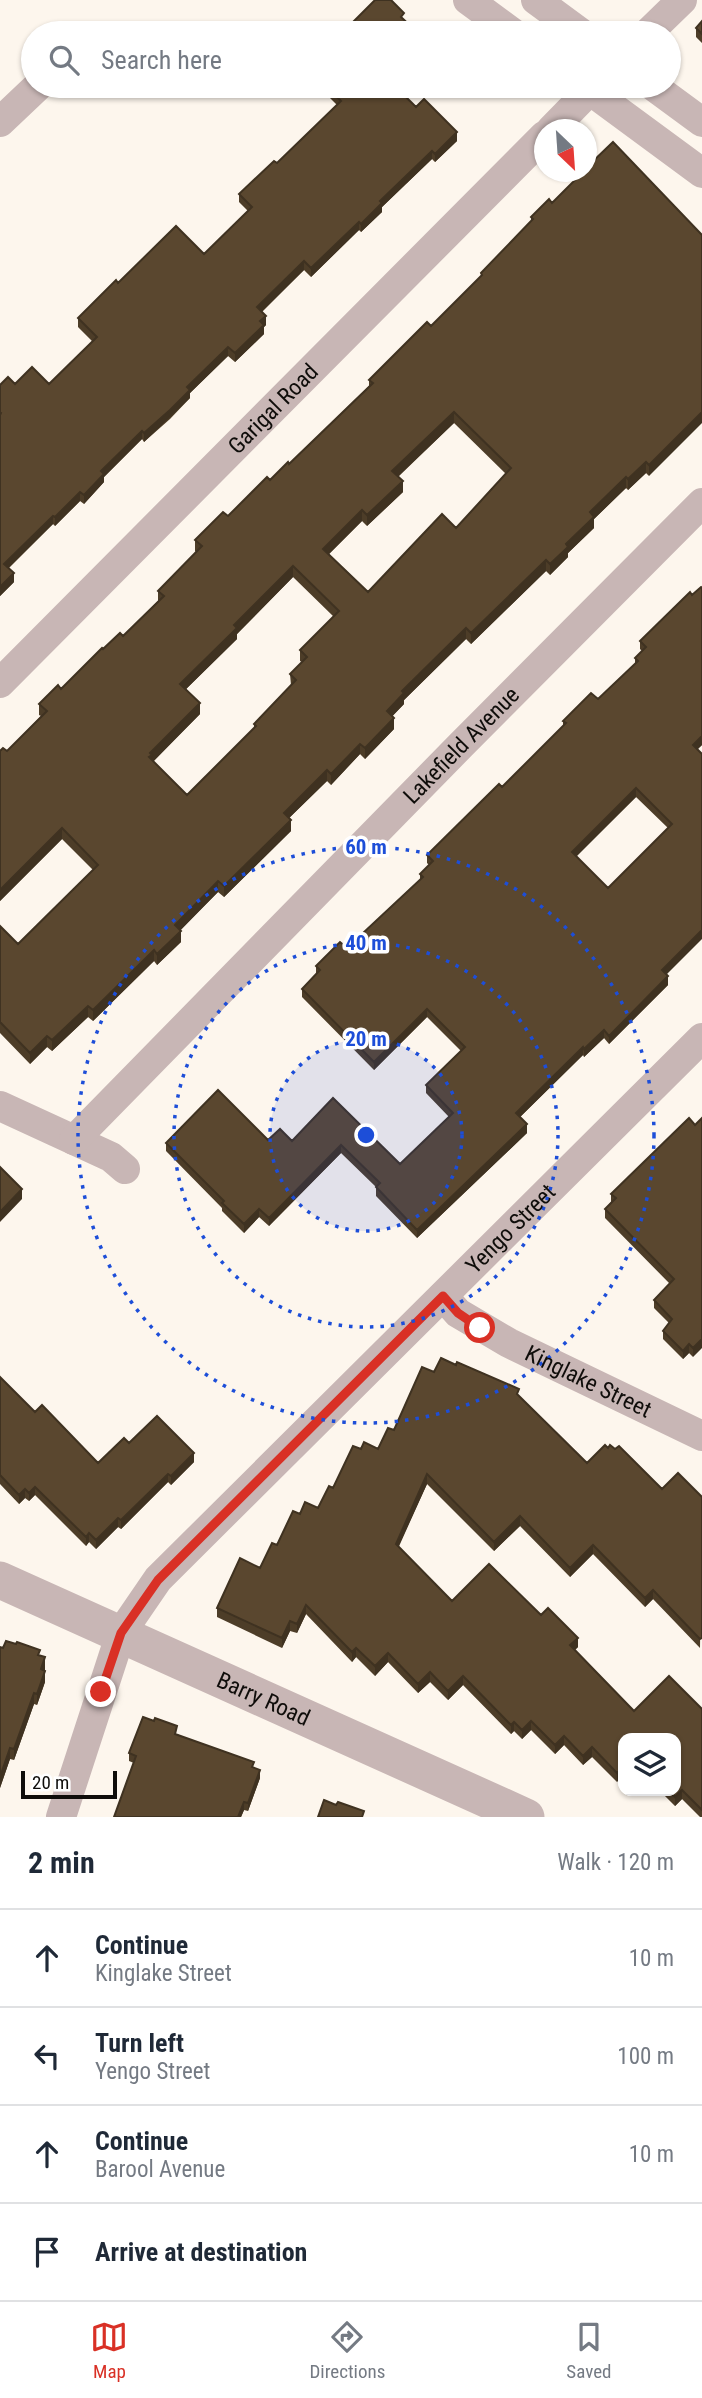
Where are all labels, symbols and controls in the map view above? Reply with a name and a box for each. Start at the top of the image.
search box [21,21,681,98]
icon: search [45,41,83,79]
text: Search here [101,45,222,75]
north arrow [534,119,597,182]
street label: Garigal Road [223,358,324,460]
street label: Lakefield Avenue [398,682,525,810]
text: 60 m [345,835,387,859]
text: 40 m [345,931,387,955]
text: 20 m [345,1027,387,1051]
centre of rings [354,1123,378,1147]
street label: Yengo Street [460,1179,561,1279]
route start [464,1312,495,1343]
street label: Kinglake Street [521,1340,656,1424]
street label: Barry Road [213,1667,314,1732]
route end [85,1676,116,1707]
map controls [618,1733,681,1796]
button: layers [618,1733,681,1796]
scale bar [21,1768,117,1800]
text: 20 m [32,1771,69,1794]
text: 2 min [28,1845,95,1880]
text: Walk · 120 m [557,1849,674,1876]
text: Continue [95,1930,188,1960]
icon: ahead [28,1939,66,1977]
text: 10 m [629,1945,674,1972]
text: Kinglake Street [95,1960,232,1987]
text: Turn left [95,2028,184,2058]
icon: left [28,2037,66,2075]
text: 100 m [617,2043,674,2070]
text: Yengo Street [95,2058,210,2085]
text: Continue [95,2126,188,2156]
icon: ahead [28,2135,66,2173]
text: 10 m [629,2141,674,2168]
text: Barool Avenue [95,2156,225,2183]
icon: arrive [28,2233,66,2271]
text: Arrive at destination [95,2237,307,2267]
tab: Map [90,2318,128,2383]
tab: Directions [309,2318,385,2383]
tab: Saved [566,2318,612,2383]

